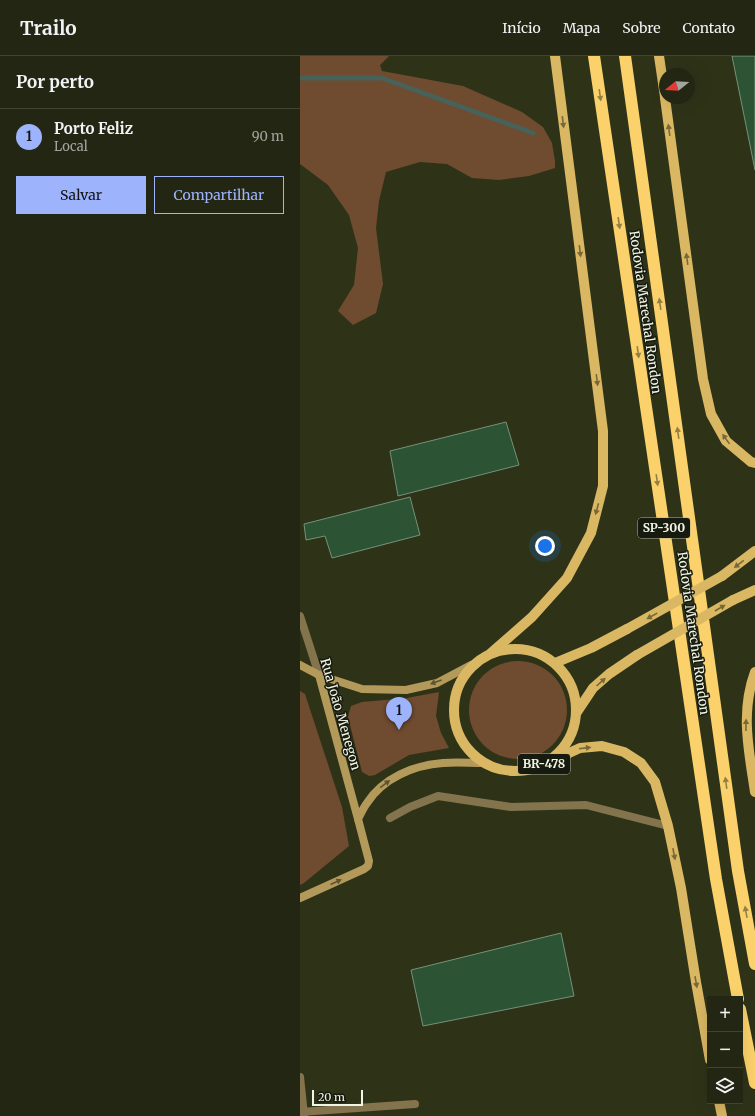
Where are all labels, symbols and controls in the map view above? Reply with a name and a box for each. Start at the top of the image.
text: Trailo [20,16,77,40]
text: Início [502,19,541,37]
text: Mapa [563,19,600,37]
text: Sobre [622,19,661,37]
text: Contato [683,19,735,37]
north arrow [659,68,695,104]
text: Por perto [16,71,94,93]
one-way arrow [597,88,603,101]
one-way arrow [560,116,566,128]
text: Porto Feliz [54,119,133,138]
one-way arrow [666,124,672,136]
text: 1 [26,128,32,145]
text: 90 m [252,128,284,145]
text: Local [54,138,88,155]
button: Salvar [16,176,146,214]
button: Compartilhar [154,176,284,214]
one-way arrow [616,217,622,229]
street label: Rodovia Marechal Rondon [626,229,665,395]
one-way arrow [577,245,583,257]
one-way arrow [684,253,690,265]
one-way arrow [657,298,663,310]
one-way arrow [635,346,641,358]
one-way arrow [594,374,600,386]
one-way arrow [675,427,681,439]
one-way arrow [722,433,730,444]
one-way arrow [654,474,660,486]
one-way arrow [594,503,600,515]
road number: SP-300 [638,518,690,538]
your location [535,536,555,556]
street label: Rodovia Marechal Rondon [674,550,713,716]
one-way arrow [733,560,744,568]
one-way arrow [714,604,726,611]
one-way arrow [646,612,658,619]
street label: Rua João Menegon [316,656,365,773]
one-way arrow [595,677,606,686]
one-way arrow [430,680,442,686]
pin: 1 [386,697,412,730]
one-way arrow [743,719,750,731]
one-way arrow [579,745,591,751]
road number: BR-478 [518,754,570,774]
one-way arrow [723,777,729,789]
one-way arrow [380,780,391,788]
one-way arrow [671,848,677,860]
one-way arrow [330,879,341,885]
one-way arrow [742,906,748,918]
one-way arrow [693,976,699,988]
map controls [707,996,743,1104]
button: + [707,996,743,1032]
button: − [707,1032,743,1068]
button: layers [707,1068,743,1104]
scale bar [312,1088,363,1107]
text: 20 m [318,1090,345,1104]

